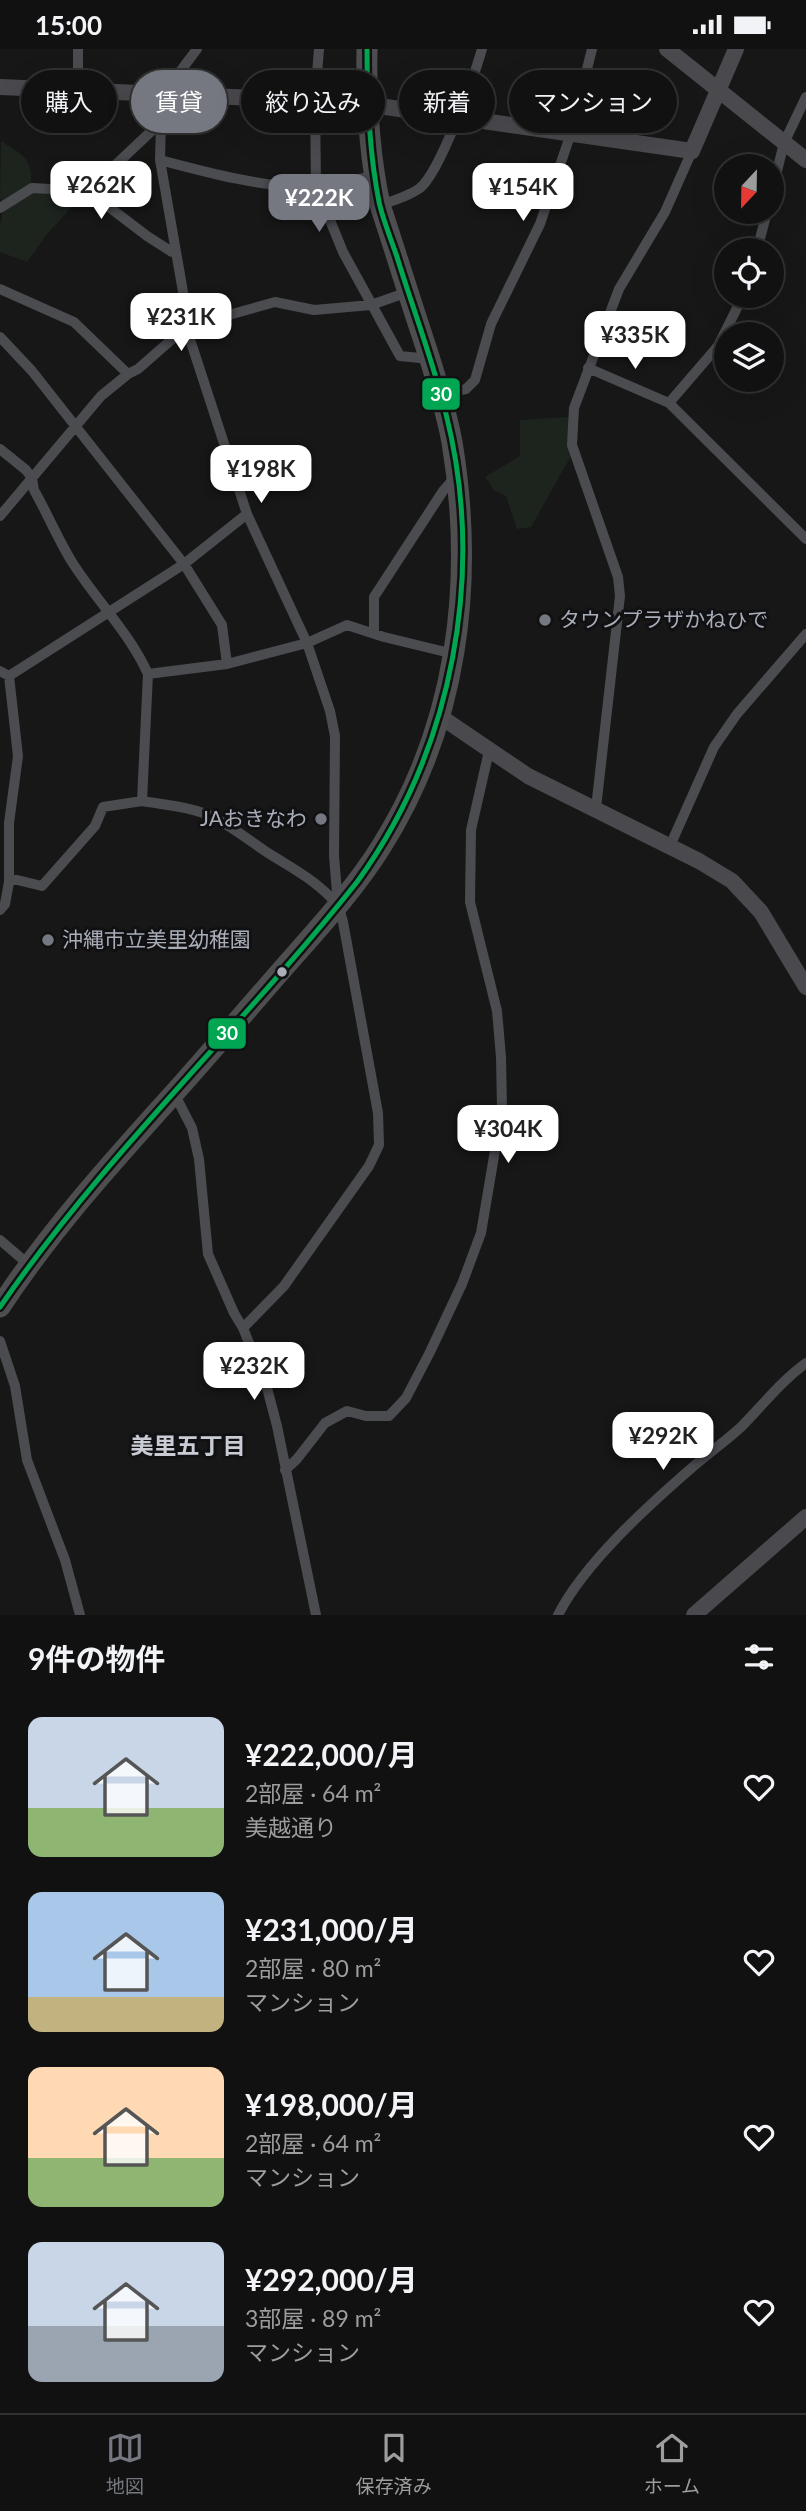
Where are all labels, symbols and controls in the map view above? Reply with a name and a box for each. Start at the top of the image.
text: 15:00 [35,9,102,41]
chip: 購入 [21,70,117,133]
chip: 賃貸 [131,70,227,133]
chip: 絞り込み [241,70,385,133]
chip: 新着 [399,70,495,133]
chip: マンション [509,70,677,133]
north arrow [714,154,784,224]
map controls [714,154,784,392]
pin: ¥262K [52,162,150,221]
pin: ¥154K [474,163,572,223]
text: ¥262K [66,170,136,198]
text: ¥154K [488,172,558,200]
pin: ¥222K [270,174,368,234]
text: ¥222K [284,183,354,211]
button: locate [714,238,784,308]
pin: ¥231K [132,293,230,353]
text: ¥231K [146,302,216,330]
pin: ¥335K [586,311,684,371]
text: ¥335K [600,320,670,348]
button: layers [714,322,784,392]
line badge: 30 [421,377,461,411]
text: 30 [430,382,452,405]
pin: ¥198K [212,445,310,505]
text: ¥198K [226,454,296,482]
place label: タウンプラザかねひで [559,606,768,631]
marker: タウンプラザかねひで [537,612,553,628]
place label: JAおきなわ [200,805,307,830]
marker: JAおきなわ [313,811,329,827]
place label: 沖縄市立美里幼稚園 [62,926,251,951]
marker: 沖縄市立美里幼稚園 [40,932,56,948]
unlabelled marker [275,965,289,979]
line badge: 30 [207,1017,247,1050]
text: 30 [216,1021,238,1044]
pin: ¥304K [459,1105,557,1165]
text: ¥304K [473,1114,543,1142]
pin: ¥232K [205,1343,303,1402]
text: ¥232K [219,1351,289,1379]
pin: ¥292K [614,1413,712,1472]
text: ¥292K [628,1421,698,1449]
district label: 美里五丁目 [131,1431,246,1459]
icon: filters [740,1638,778,1676]
text: 9件の物件 [28,1640,165,1676]
text: ¥222,000/月 [245,1736,418,1772]
icon: home [84,1745,168,1829]
icon: heart [740,1768,778,1806]
text: 2部屋 · 64 m² [245,1779,381,1807]
text: 美越通り [245,1813,337,1841]
text: ¥231,000/月 [245,1911,418,1947]
icon: home [84,1920,168,2004]
icon: heart [740,1943,778,1981]
text: 2部屋 · 80 m² [245,1954,381,1982]
text: マンション [245,1988,360,2016]
text: ¥198,000/月 [245,2086,418,2122]
icon: home [84,2095,168,2179]
icon: heart [740,2118,778,2156]
text: 2部屋 · 64 m² [245,2129,381,2157]
text: マンション [245,2163,360,2191]
text: ¥292,000/月 [245,2261,418,2297]
icon: home [84,2270,168,2354]
icon: heart [740,2293,778,2331]
text: 3部屋 · 89 m² [245,2304,381,2332]
text: マンション [245,2338,360,2366]
tab: 地図 [106,2429,144,2498]
tab: 保存済み [356,2429,432,2498]
tab: ホーム [644,2429,700,2498]

